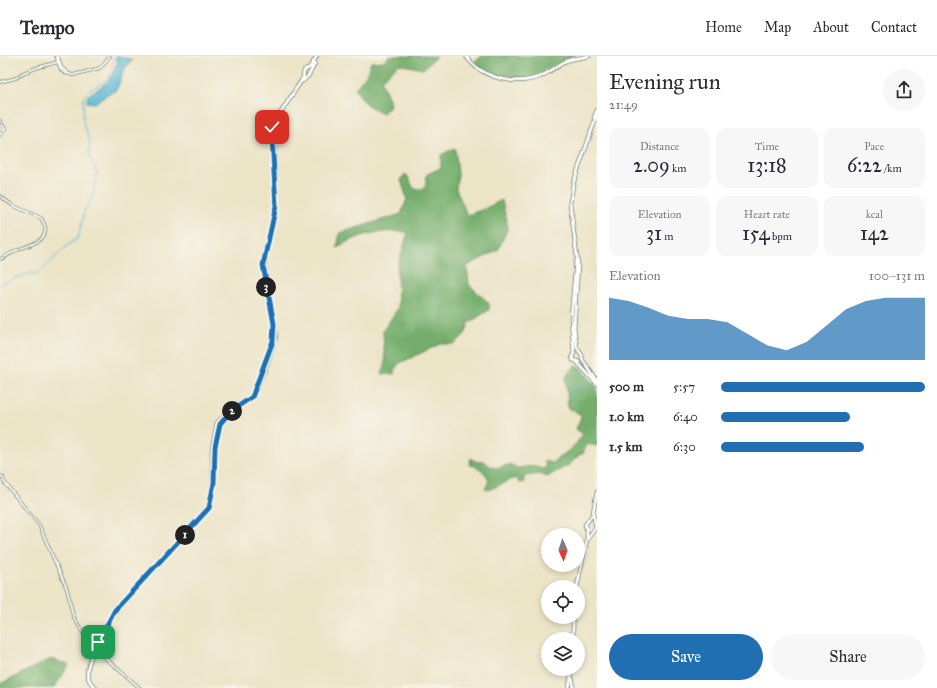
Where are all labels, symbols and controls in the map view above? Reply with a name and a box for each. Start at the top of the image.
text: Tempo [20,16,75,39]
text: Home [705,19,742,36]
text: Map [764,19,791,36]
text: About [813,19,849,36]
text: Contact [871,19,917,36]
text: Evening run [609,68,721,95]
button: share [883,69,925,111]
text: 21:49 [609,97,638,113]
pin [255,110,289,144]
icon: check [261,116,283,138]
text: Distance [640,140,679,153]
text: Time [755,140,779,153]
text: Pace [864,140,884,153]
text: 2.09 [633,153,670,177]
text: 13:18 [747,153,787,177]
text: 6:22 [847,153,882,177]
text: km [670,162,686,175]
text: /km [882,162,902,175]
text: Elevation [638,208,682,221]
text: Heart rate [744,208,790,221]
text: kcal [866,208,883,221]
text: 31 [646,221,662,245]
text: 154 [742,221,770,245]
text: 142 [860,221,889,245]
text: m [662,230,673,243]
text: bpm [770,230,792,243]
text: Elevation [609,268,661,284]
text: 100–131 m [869,268,925,284]
pin: 3 [256,277,276,297]
text: 3 [264,280,268,293]
text: 500 m [609,379,644,395]
text: 5:57 [673,379,695,395]
pin: 2 [222,401,242,421]
text: 2 [229,404,235,417]
text: 1.0 km [609,409,644,425]
text: 6:40 [673,409,698,425]
text: 1.5 km [609,439,642,455]
text: 6:30 [673,439,696,455]
pin: 1 [175,525,195,545]
text: 1 [183,528,187,541]
north arrow [541,528,585,572]
map controls [541,528,585,676]
button: locate [541,580,585,624]
pin [81,625,115,659]
icon: arrive [87,631,109,653]
button: layers [541,632,585,676]
button: Save [609,634,763,680]
button: Share [771,634,925,680]

